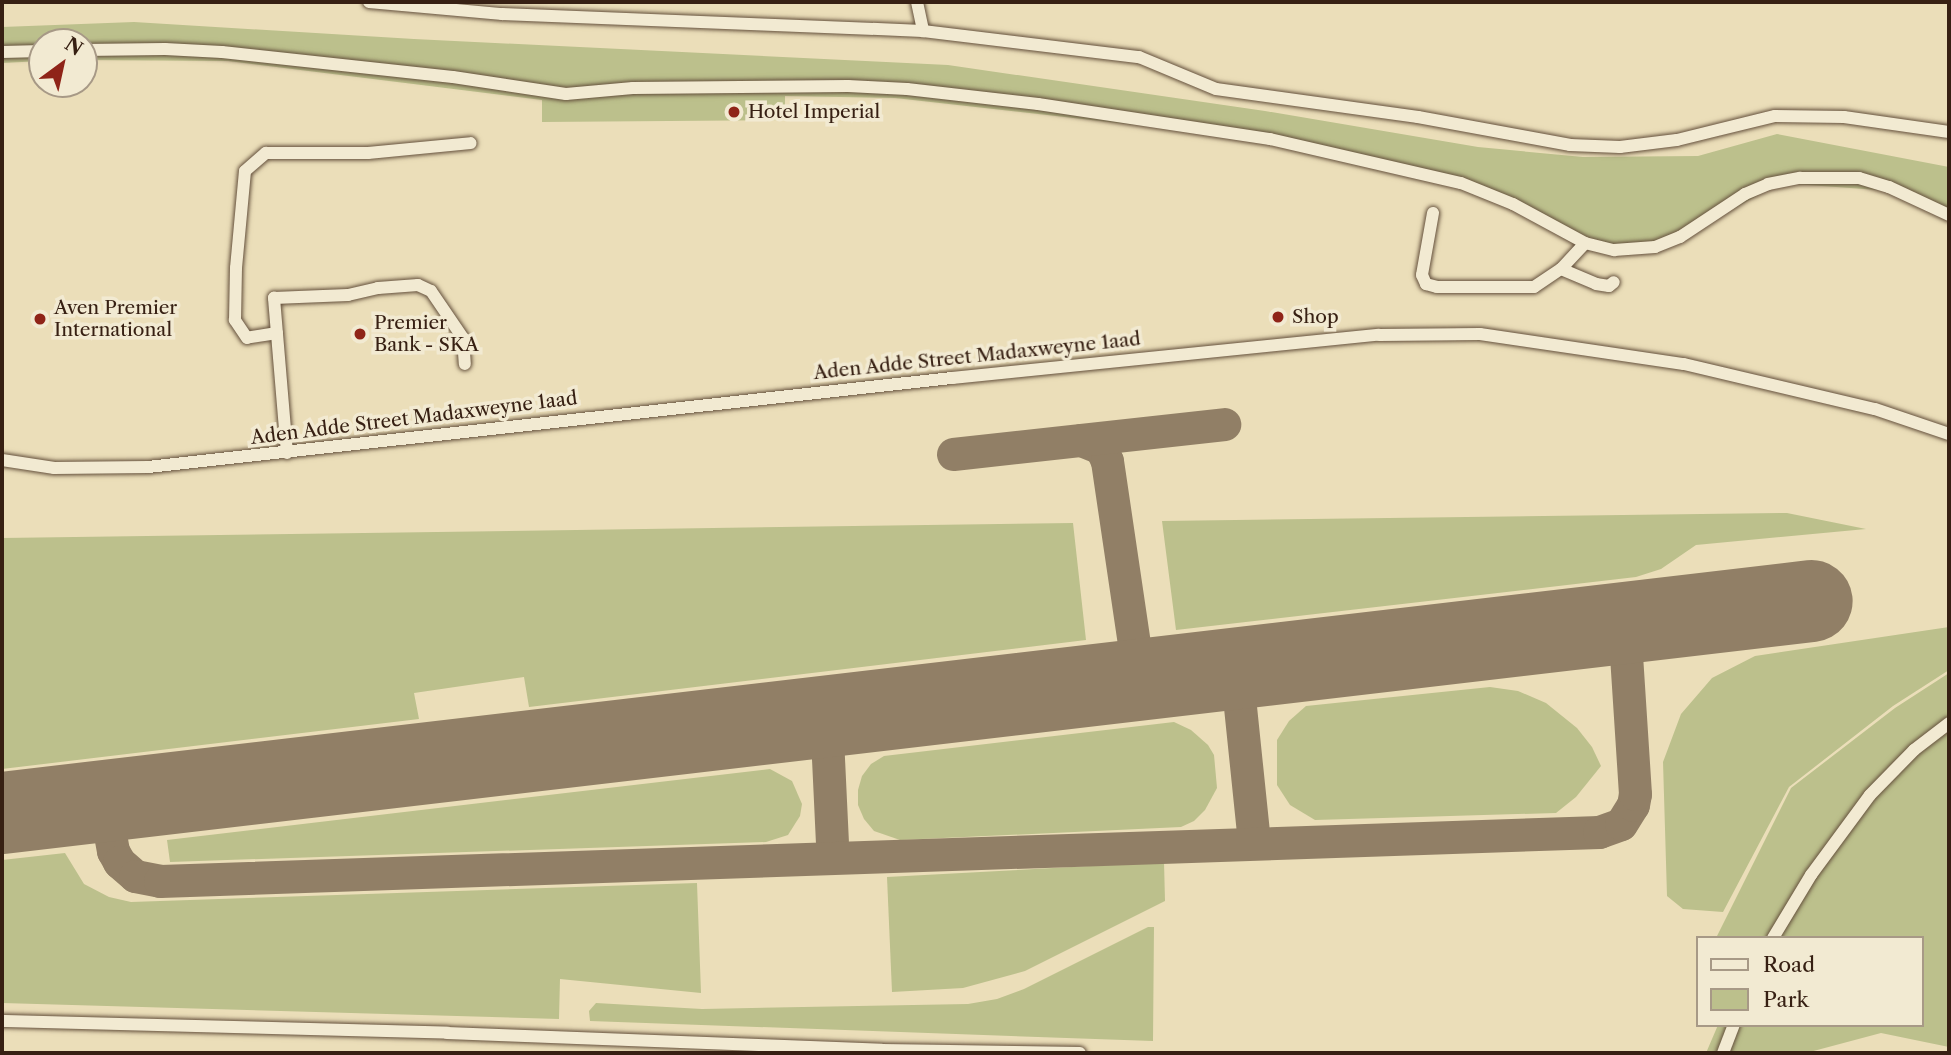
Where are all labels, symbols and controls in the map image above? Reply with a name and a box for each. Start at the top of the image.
north arrow [28,28,98,98]
text: N [60,32,87,61]
place label: Hotel Imperial [748,101,880,123]
marker: Hotel Imperial [726,104,742,120]
place label: Aven Premier International [54,297,177,341]
place label: Shop [1292,306,1339,328]
marker: Shop [1270,309,1286,325]
marker: Aven Premier International [32,311,48,327]
place label: Premier Bank - SKA [374,312,479,356]
marker: Premier Bank - SKA [352,326,368,342]
street label: Aden Adde Street Madaxweyne 1aad [812,327,1142,385]
street label: Aden Adde Street Madaxweyne 1aad [249,387,579,449]
legend [1696,936,1923,1027]
text: Road [1763,952,1815,977]
text: Park [1763,987,1809,1012]

